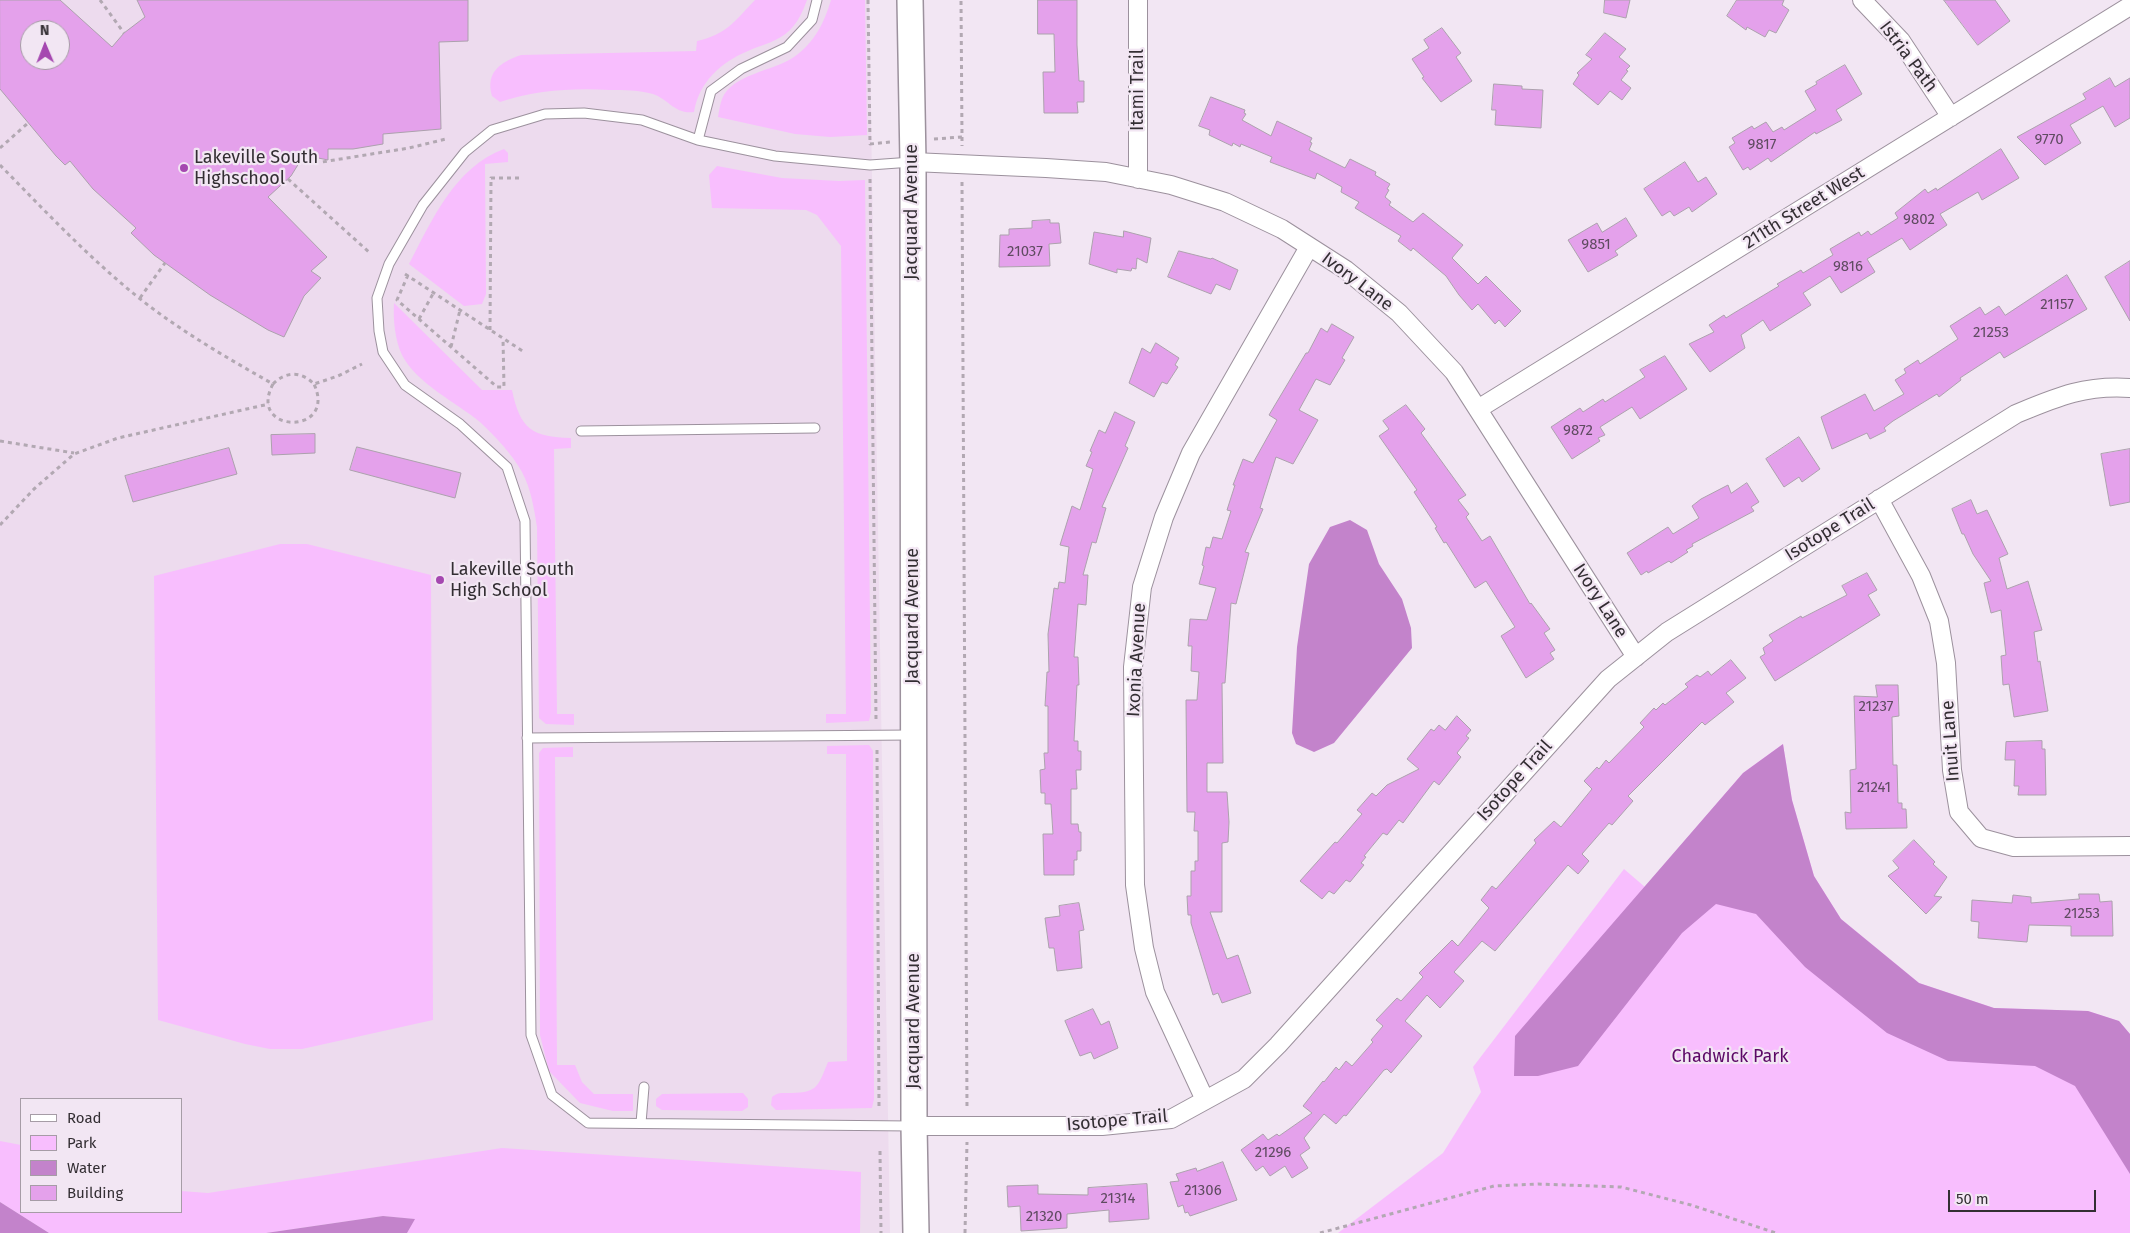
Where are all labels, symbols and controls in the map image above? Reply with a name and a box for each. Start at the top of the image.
street label: Istria Path [1874,17,1942,97]
north arrow [20,20,70,70]
text: N [40,22,50,39]
street label: Itami Trail [1127,49,1149,131]
house number: 9770 [2034,131,2064,149]
house number: 9817 [1748,136,1776,154]
street label: Jacquard Avenue [901,144,923,280]
place label: Lakeville South Highschool [194,147,318,190]
marker: Lakeville South Highschool [178,162,190,174]
street label: 211th Street West [1739,162,1869,254]
house number: 9802 [1903,211,1935,229]
house number: 9851 [1581,236,1611,254]
house number: 21037 [1007,243,1043,261]
street label: Ivory Lane [1317,248,1397,316]
house number: 9816 [1833,258,1863,276]
house number: 21157 [2040,296,2074,314]
house number: 21253 [1973,324,2009,342]
house number: 9872 [1563,422,1593,440]
street label: Isotope Trail [1781,494,1879,566]
street label: Jacquard Avenue [902,548,924,684]
place label: Lakeville South High School [450,559,574,602]
street label: Ivory Lane [1568,560,1632,642]
marker: Lakeville South High School [434,574,446,586]
street label: Ixonia Avenue [1123,602,1151,718]
house number: 21237 [1859,698,1893,716]
street label: Inuit Lane [1937,700,1965,782]
street label: Isotope Trail [1473,736,1557,826]
house number: 21241 [1857,779,1891,797]
house number: 21253 [2064,905,2100,923]
street label: Jacquard Avenue [903,953,925,1089]
park label: Chadwick Park [1672,1046,1788,1068]
legend [20,1098,182,1213]
street label: Isotope Trail [1066,1106,1168,1136]
text: Road [67,1109,102,1127]
text: Park [67,1134,97,1152]
house number: 21296 [1255,1144,1291,1162]
text: Water [67,1159,106,1177]
scale bar [1950,1180,2098,1212]
house number: 21306 [1184,1182,1222,1200]
text: Building [67,1184,123,1202]
house number: 21314 [1100,1190,1136,1208]
text: 50 m [1956,1190,1989,1208]
house number: 21320 [1026,1208,1062,1226]

